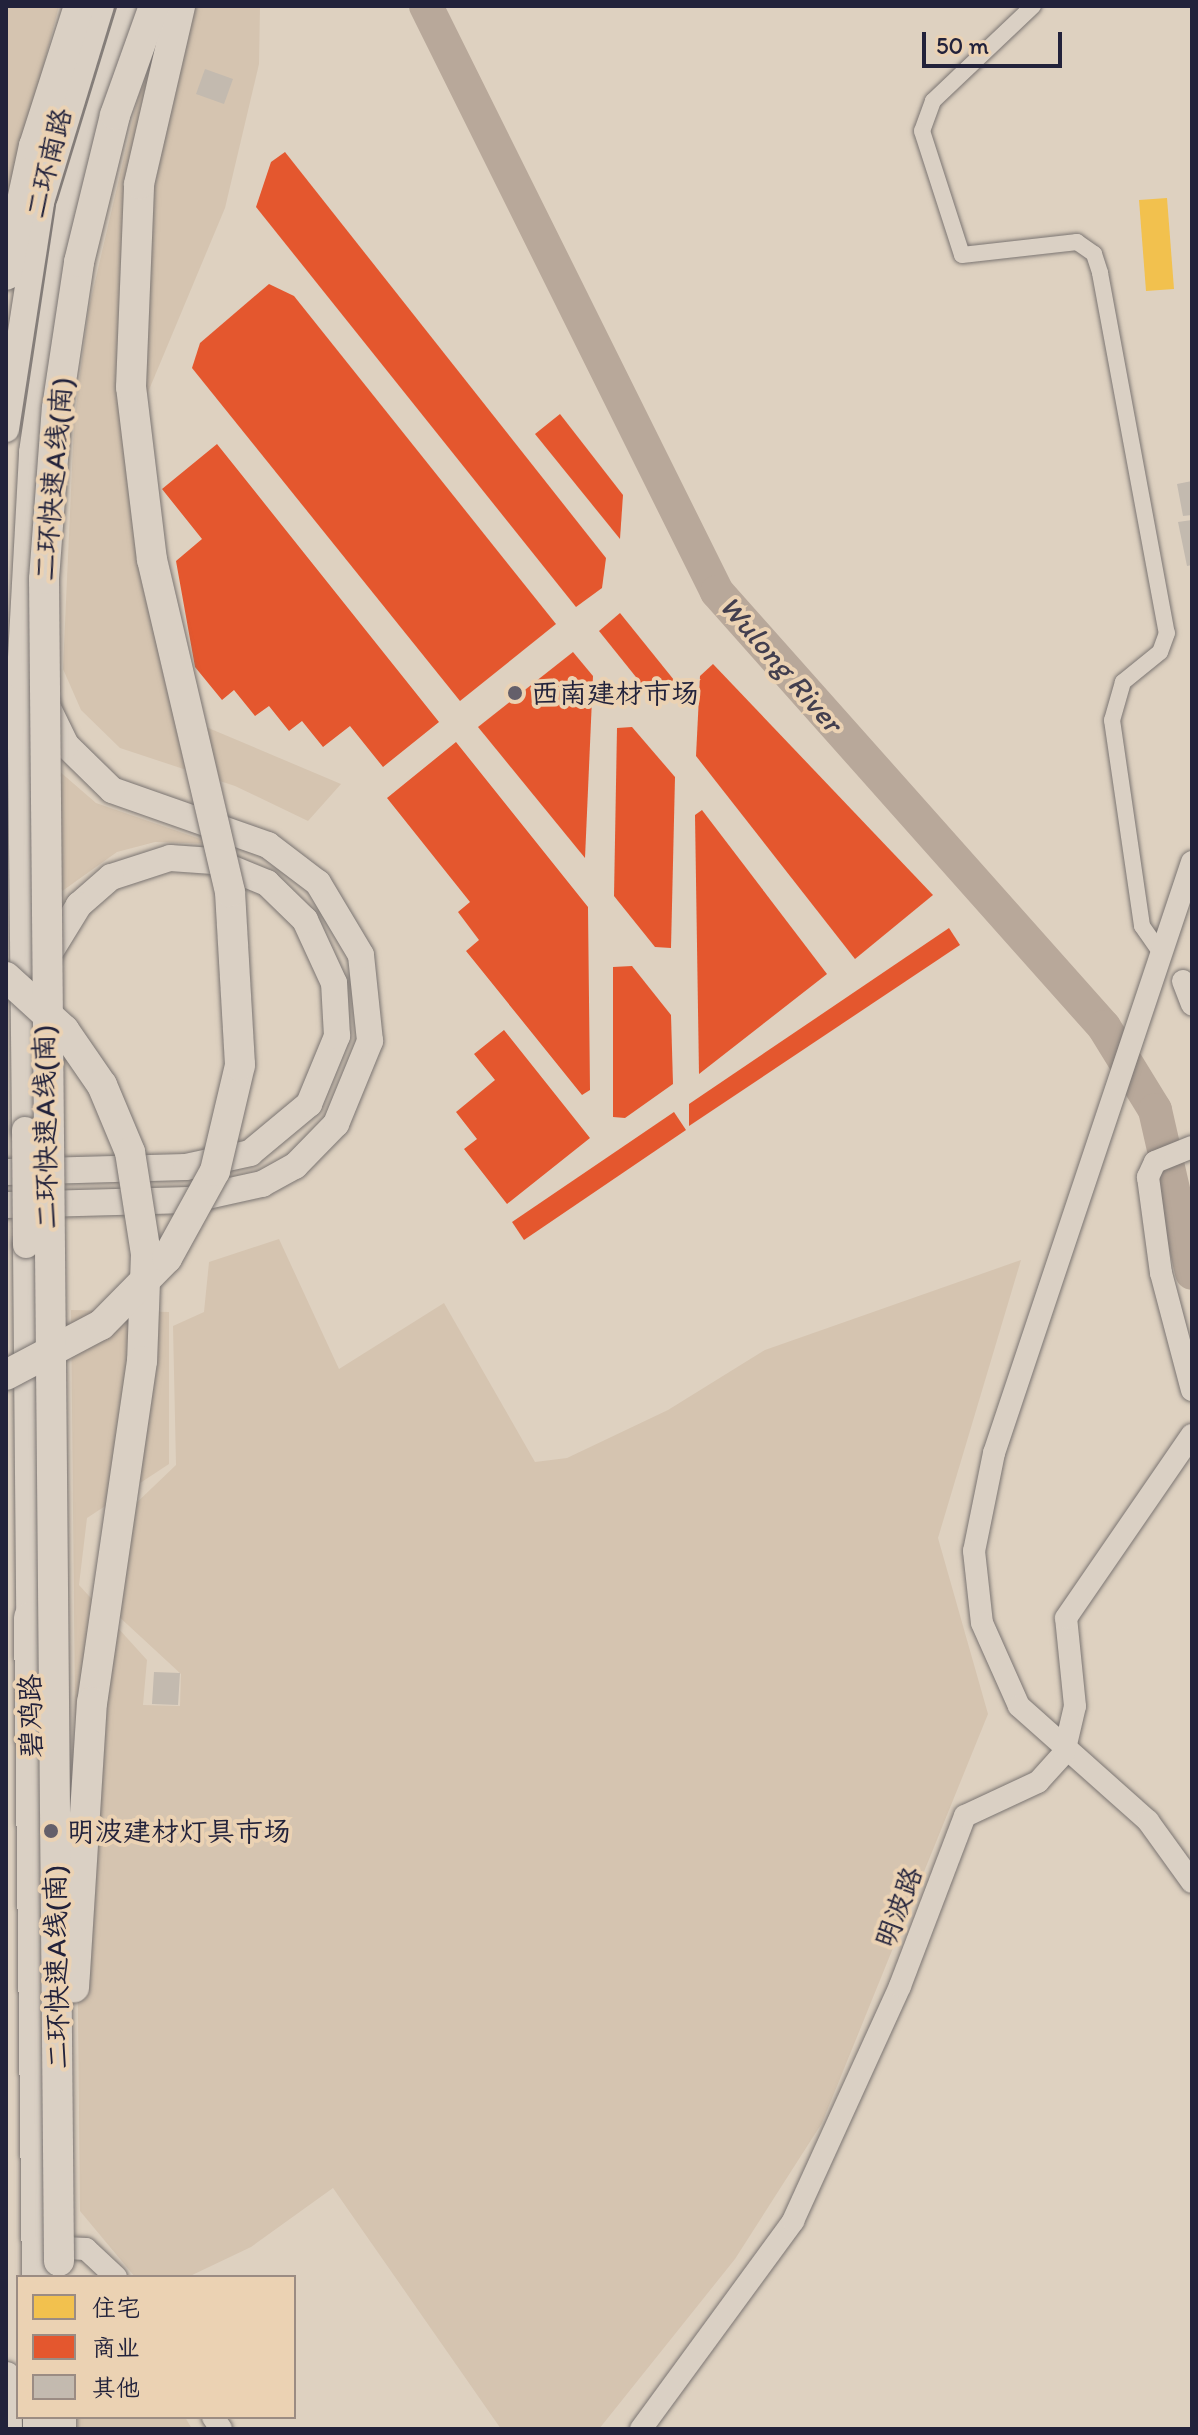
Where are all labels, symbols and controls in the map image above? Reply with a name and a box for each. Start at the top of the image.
scale bar [926,16,1066,66]
text: 50 m [936,31,989,60]
street label: 二环南路 [18,105,78,221]
street label: 二环快速A线(南) [27,376,79,582]
water label: Wulong River [712,588,850,740]
place label: 西南建材市场 [531,676,699,710]
marker: 西南建材市场 [506,684,524,702]
street label: 二环快速A线(南) [26,1025,64,1229]
street label: 碧鸡路 [12,1674,48,1758]
place label: 明波建材灯具市场 [67,1814,291,1848]
marker: 明波建材灯具市场 [42,1822,60,1840]
street label: 明波路 [867,1862,929,1952]
street label: 二环快速A线(南) [37,1865,75,2069]
legend [16,2275,296,2419]
text: 住宅 [92,2293,140,2322]
text: 商业 [92,2333,140,2362]
text: 其他 [92,2373,140,2402]

